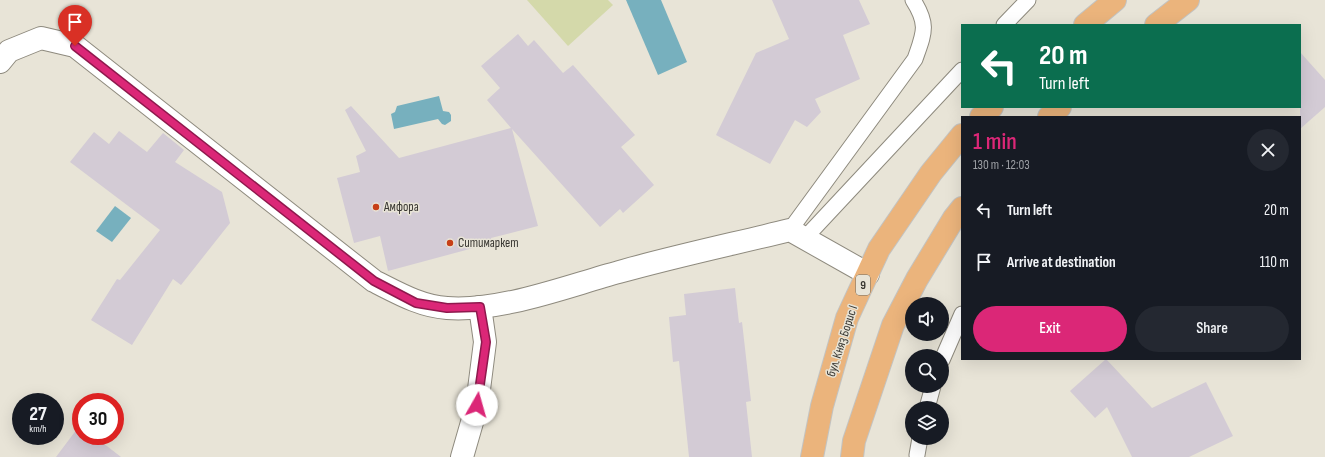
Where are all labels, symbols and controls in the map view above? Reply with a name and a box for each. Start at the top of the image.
pin [58,5,92,46]
icon: arrive [64,11,86,33]
text: 20 m [1039,39,1088,72]
icon: left [973,40,1025,92]
text: Turn left [1039,73,1090,94]
text: 1 min [973,127,1017,156]
button: close [1247,129,1289,171]
text: 130 m · 12:03 [973,157,1030,173]
place label: Амфора [383,199,419,215]
icon: left [973,199,995,221]
text: Turn left [1007,201,1052,220]
text: 20 m [1264,201,1289,220]
marker: Амфора [371,202,381,212]
place label: Ситимаркет [458,235,519,251]
marker: Ситимаркет [445,238,455,248]
icon: arrive [973,251,995,273]
text: Arrive at destination [1007,253,1116,272]
text: 110 m [1260,253,1289,272]
road number: 9 [856,275,870,295]
map controls [905,297,949,445]
button: sound [905,297,949,341]
street label: бул. Княз Борис I [823,303,861,379]
button: Exit [973,306,1127,352]
button: Share [1135,306,1289,352]
button: search [905,349,949,393]
position arrow [456,384,498,426]
speed limit sign: 30 [72,393,124,445]
button: layers [905,401,949,445]
text: 27 [29,402,47,426]
text: km/h [29,423,47,435]

